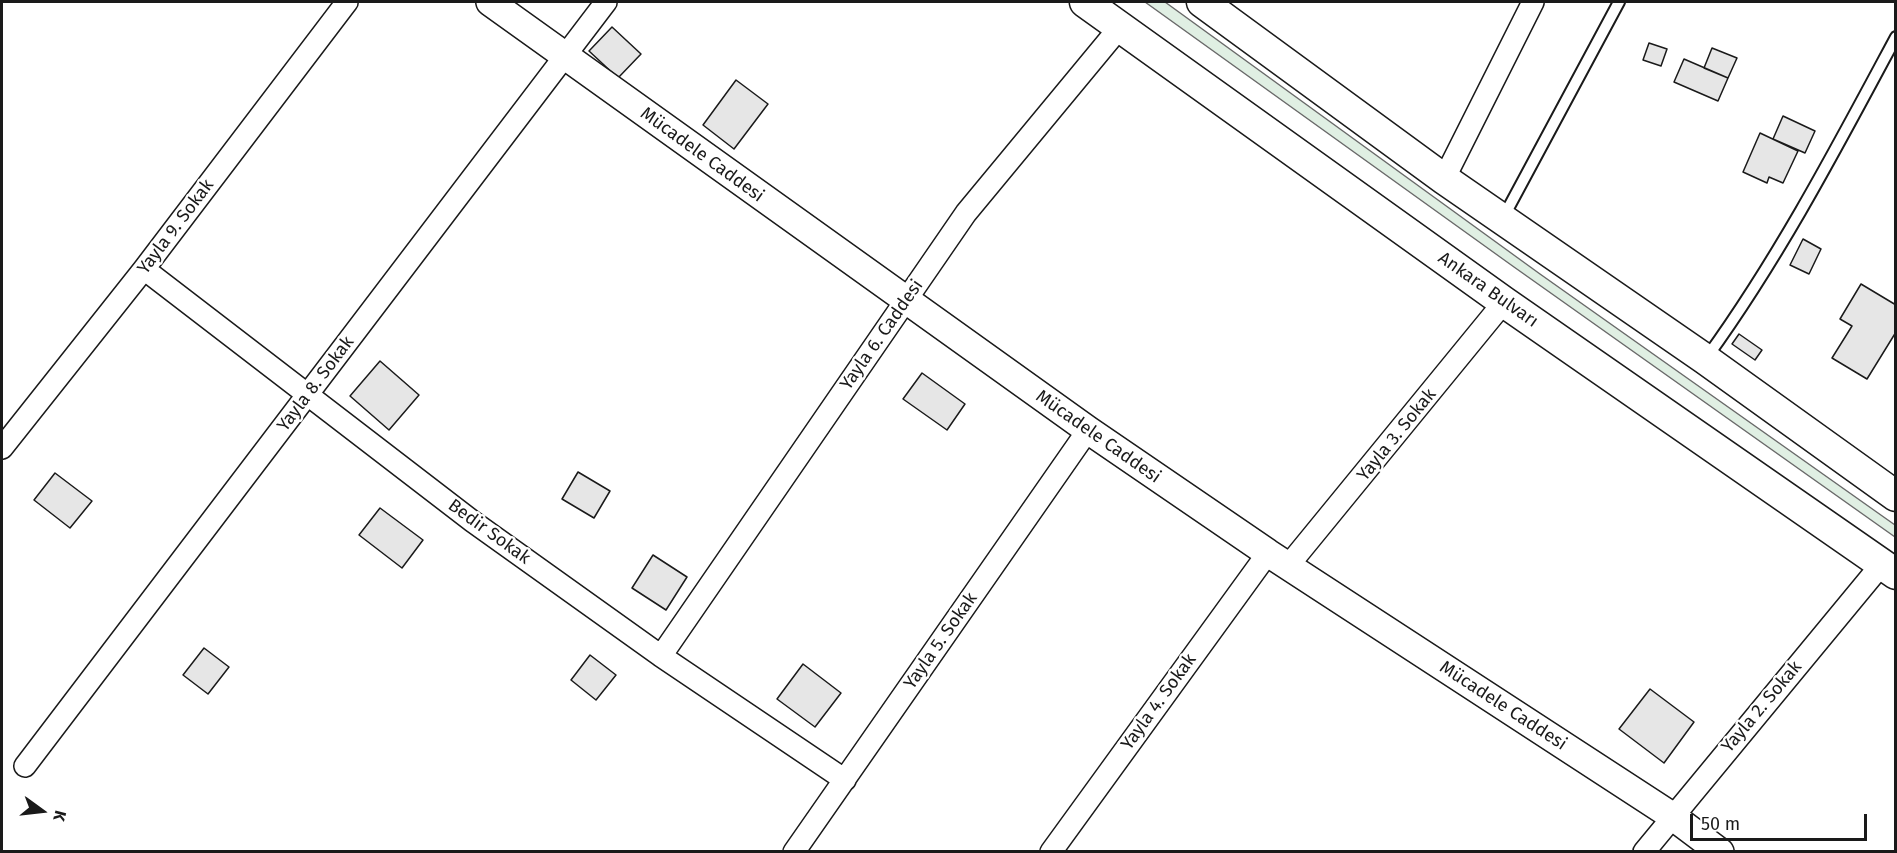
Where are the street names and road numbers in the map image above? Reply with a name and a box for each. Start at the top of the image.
street label: Mücadele Caddesi [636,103,768,207]
street label: Yayla 9. Sokak [133,175,219,279]
street label: Ankara Bulvarı [1434,247,1542,333]
street label: Yayla 6. Caddesi [836,276,928,394]
street label: Yayla 8. Sokak [273,332,359,436]
street label: Yayla 3. Sokak [1353,384,1441,486]
street label: Mücadele Caddesi [1031,386,1165,488]
street label: Bedir Sokak [444,495,534,569]
street label: Yayla 5. Sokak [900,589,982,693]
street label: Yayla 4. Sokak [1117,650,1201,754]
street label: Mücadele Caddesi [1435,657,1571,755]
street label: Yayla 2. Sokak [1717,657,1807,757]

